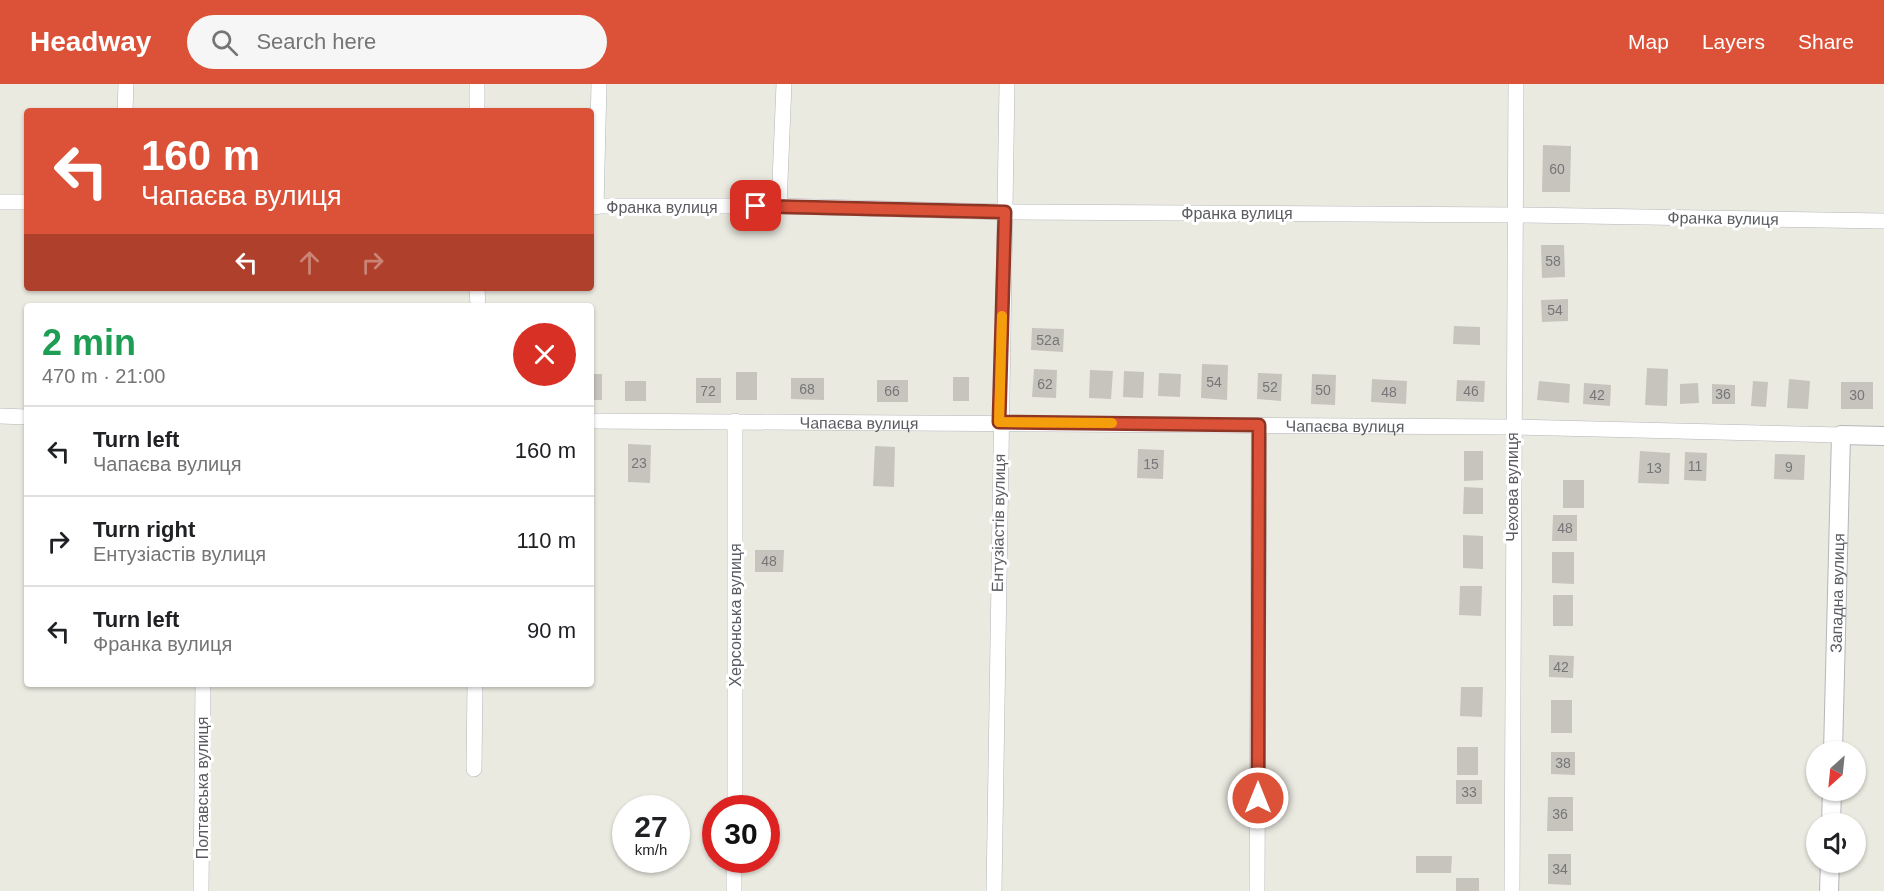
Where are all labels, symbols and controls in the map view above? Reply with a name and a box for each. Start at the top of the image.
search box [187,15,607,69]
text: Headway [30,26,151,57]
icon: search [208,26,241,59]
text: Search here [256,29,376,54]
text: Map [1628,30,1669,53]
text: Layers [1702,30,1765,53]
text: Share [1798,30,1854,53]
icon: left [42,132,120,210]
text: 160 m [141,132,260,179]
house number: 60 [1549,161,1565,177]
pin [730,180,781,231]
text: Чапаєва вулиця [141,181,342,211]
icon: arrive [739,189,772,222]
street label: Франка вулиця [606,199,718,216]
street label: Франка вулиця [1181,205,1293,222]
street label: Франка вулиця [1667,209,1779,228]
icon: left [230,246,263,279]
icon: ahead [293,246,326,279]
icon: right [356,246,389,279]
house number: 58 [1545,253,1561,269]
house number: 54 [1547,302,1563,318]
text: 2 min [42,322,136,363]
button: close [513,323,576,386]
house number: 52а [1036,332,1060,348]
text: 470 m · 21:00 [42,365,165,387]
house number: 54 [1206,374,1222,390]
house number: 62 [1037,376,1053,392]
house number: 52 [1262,379,1278,395]
house number: 68 [799,381,815,397]
house number: 50 [1315,382,1331,398]
house number: 72 [700,383,716,399]
house number: 66 [884,383,900,399]
house number: 46 [1463,383,1479,399]
house number: 48 [1381,384,1397,400]
house number: 36 [1715,386,1731,402]
house number: 42 [1589,387,1605,403]
house number: 30 [1849,387,1865,403]
street label: Чапаєва вулиця [799,414,919,432]
street label: Чапаєва вулиця [1285,418,1405,435]
text: Turn left [93,427,179,452]
street label: Чехова вулиця [1504,432,1521,542]
icon: left [42,435,75,468]
text: 160 m [515,438,576,463]
text: Чапаєва вулиця [93,453,242,475]
street label: Ентузіастів вулиця [989,454,1008,592]
house number: 23 [631,455,647,471]
house number: 15 [1143,456,1159,472]
house number: 11 [1688,458,1702,474]
house number: 9 [1785,459,1793,475]
house number: 13 [1646,460,1662,476]
text: Turn right [93,517,195,542]
house number: 48 [1557,520,1573,536]
icon: right [42,525,75,558]
text: 110 m [516,528,576,553]
street label: Западна вулиця [1828,533,1848,653]
text: Ентузіастів вулиця [93,543,266,565]
street label: Херсонська вулиця [727,543,744,687]
house number: 48 [761,553,777,569]
text: Turn left [93,607,179,632]
icon: left [42,615,75,648]
text: 90 m [527,618,576,643]
text: Франка вулиця [93,633,232,655]
house number: 42 [1553,659,1569,675]
street label: Полтавська вулиця [194,717,211,859]
north arrow [1806,741,1866,801]
map controls [1806,741,1866,873]
house number: 38 [1555,755,1571,771]
position arrow [1226,766,1290,830]
house number: 33 [1461,784,1477,800]
speed limit sign: 30 [702,795,780,873]
house number: 36 [1552,806,1568,822]
text: 27 [634,810,668,843]
button: sound [1806,813,1866,873]
text: km/h [635,841,667,858]
house number: 34 [1552,861,1568,877]

